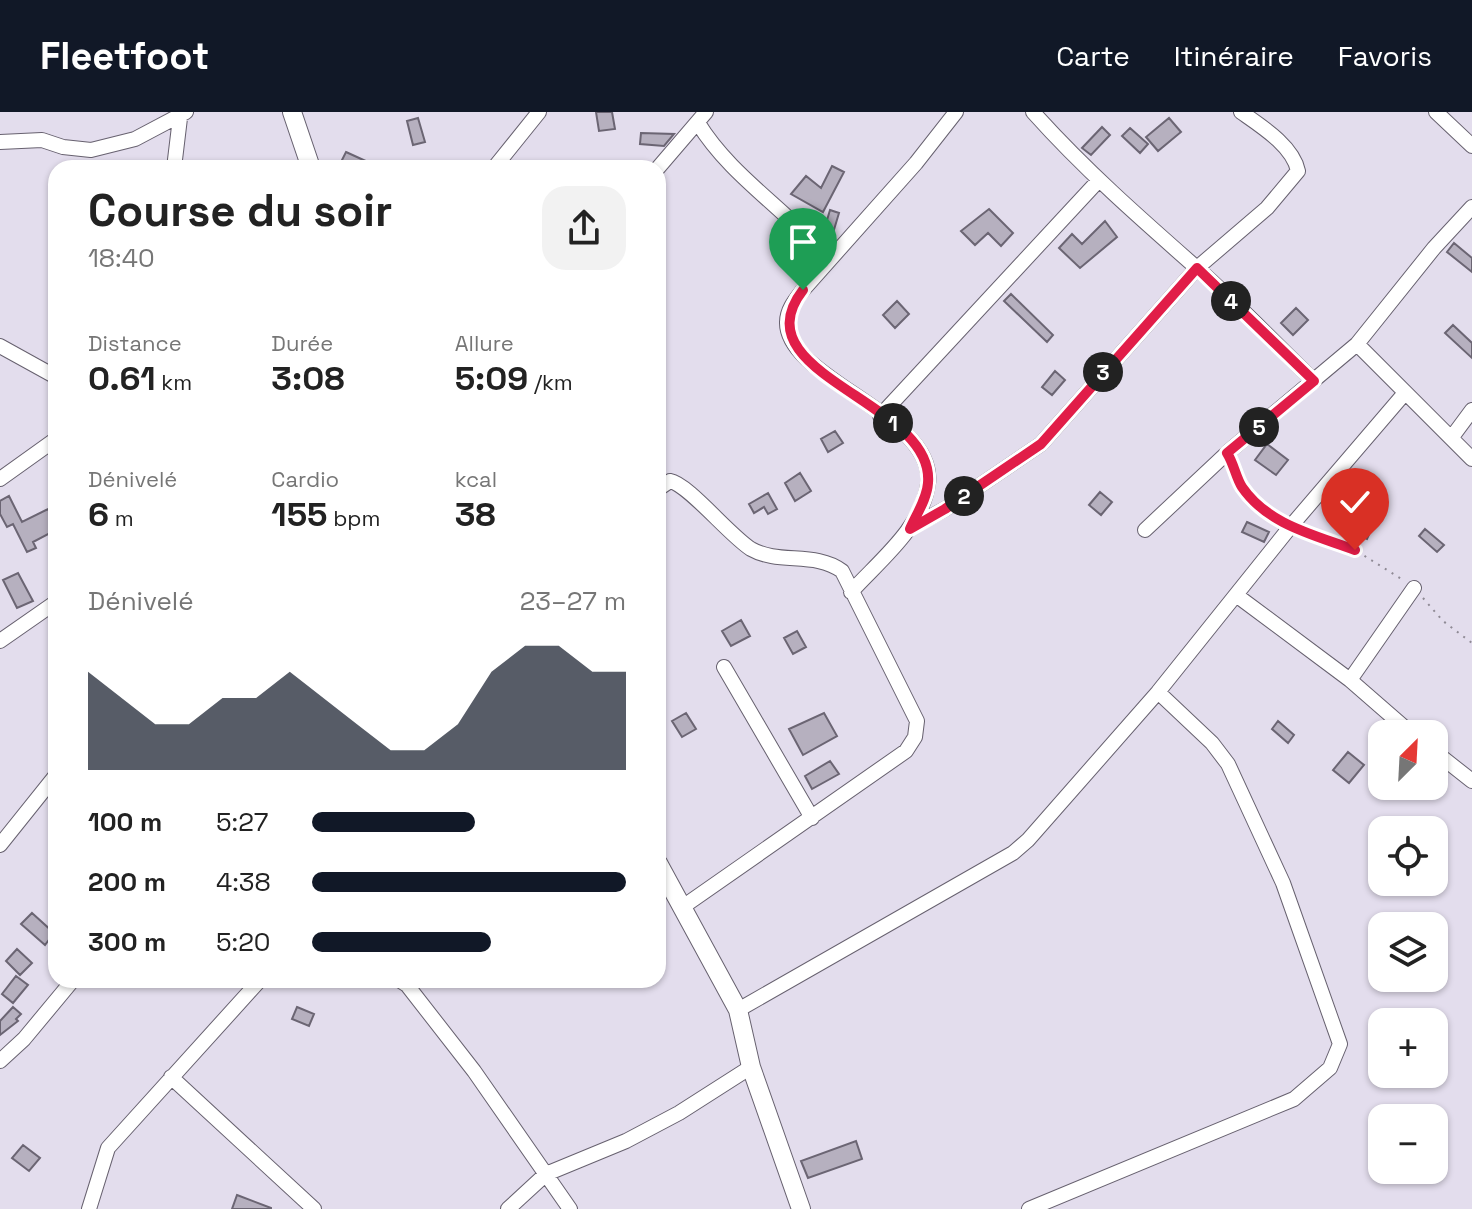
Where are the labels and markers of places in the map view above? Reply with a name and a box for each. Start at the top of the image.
pin [769,208,837,290]
pin: 4 [1211,281,1251,321]
pin: 3 [1083,352,1123,392]
pin: 1 [873,403,913,443]
pin: 5 [1239,407,1279,447]
pin [1321,468,1389,550]
pin: 2 [944,476,984,516]

